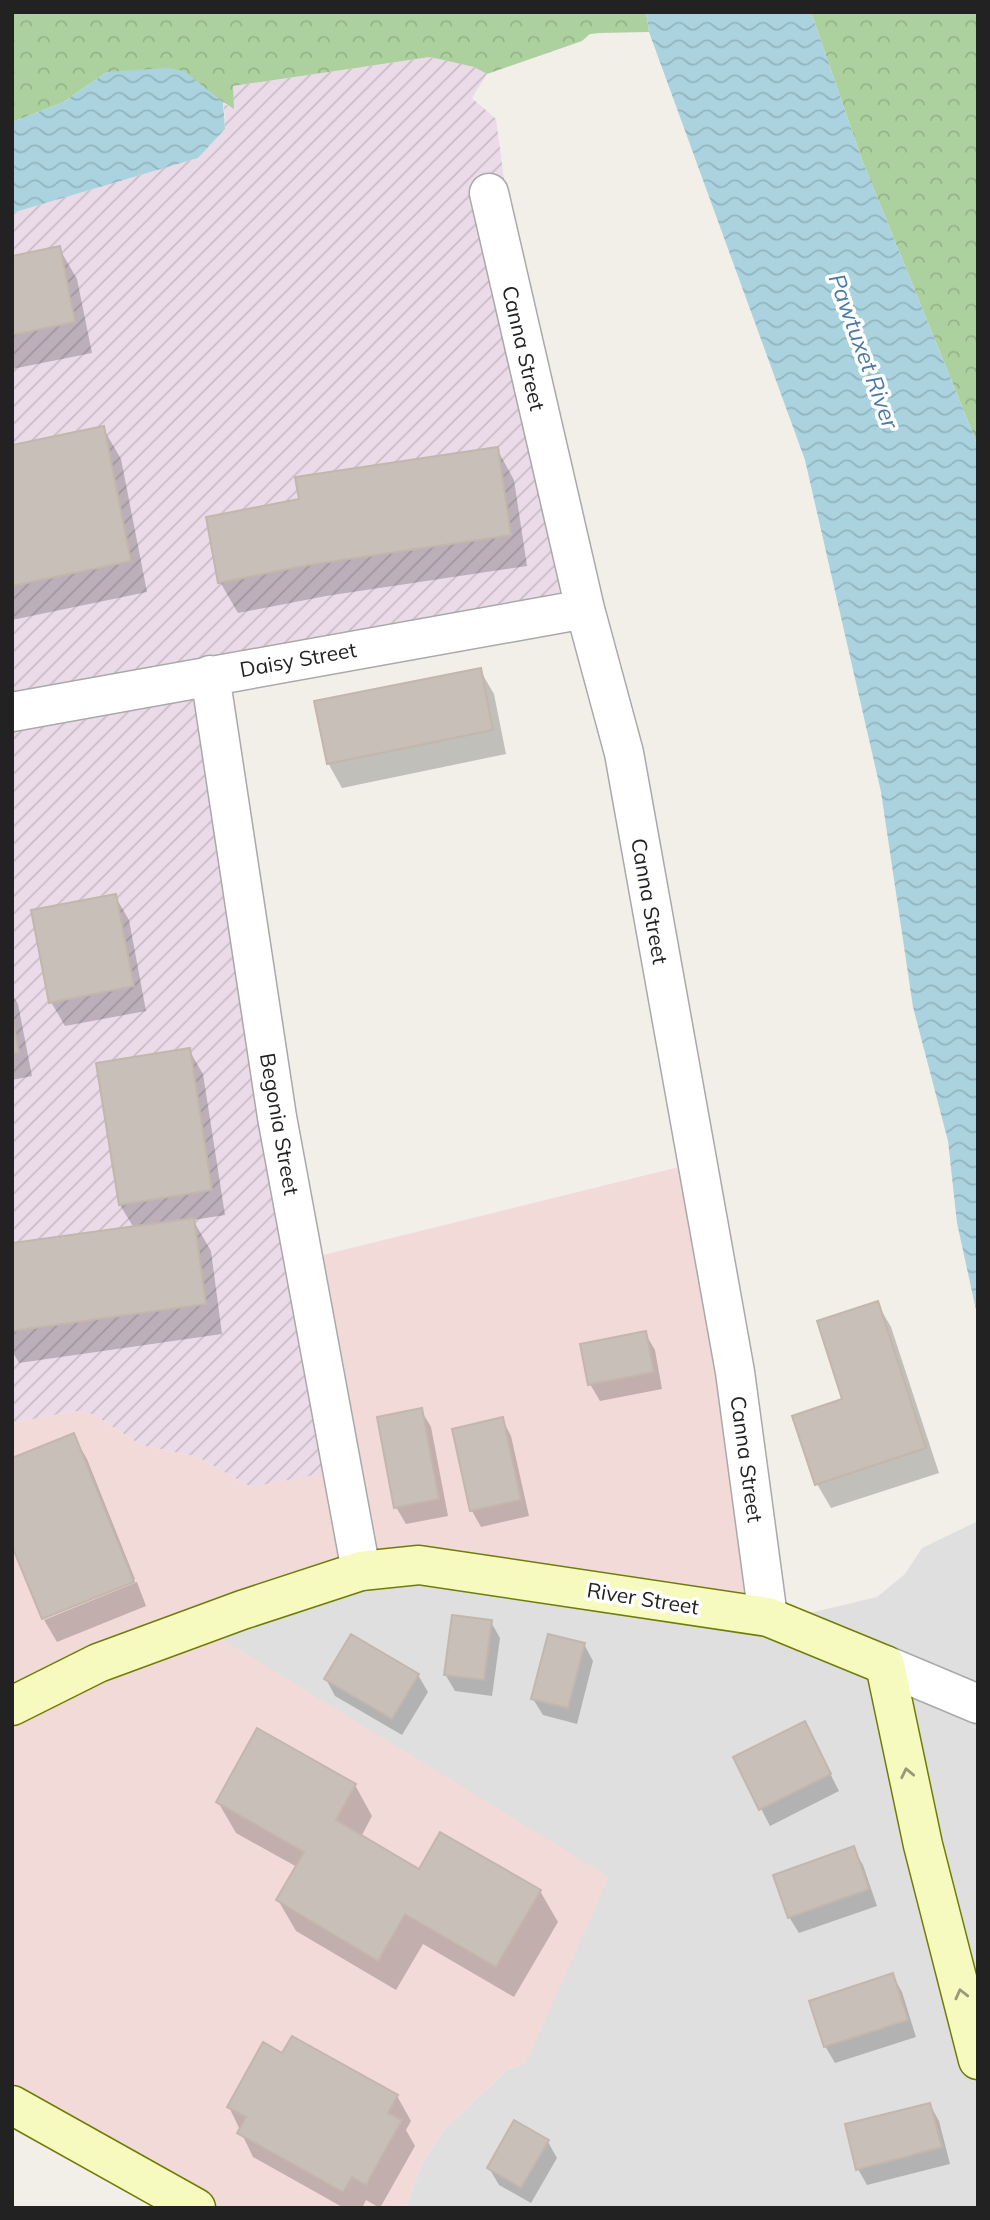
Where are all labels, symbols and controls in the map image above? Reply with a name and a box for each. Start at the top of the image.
water label: Pawtuxet River [823,270,906,434]
street label: Canna Street [497,283,551,413]
street label: Daisy Street [238,636,358,682]
street label: Canna Street [626,836,674,966]
street label: Begonia Street [255,1051,305,1197]
street label: Canna Street [725,1394,769,1524]
street label: River Street [585,1576,701,1620]
one-way arrow [901,1767,916,1779]
one-way arrow [955,1988,969,2000]

